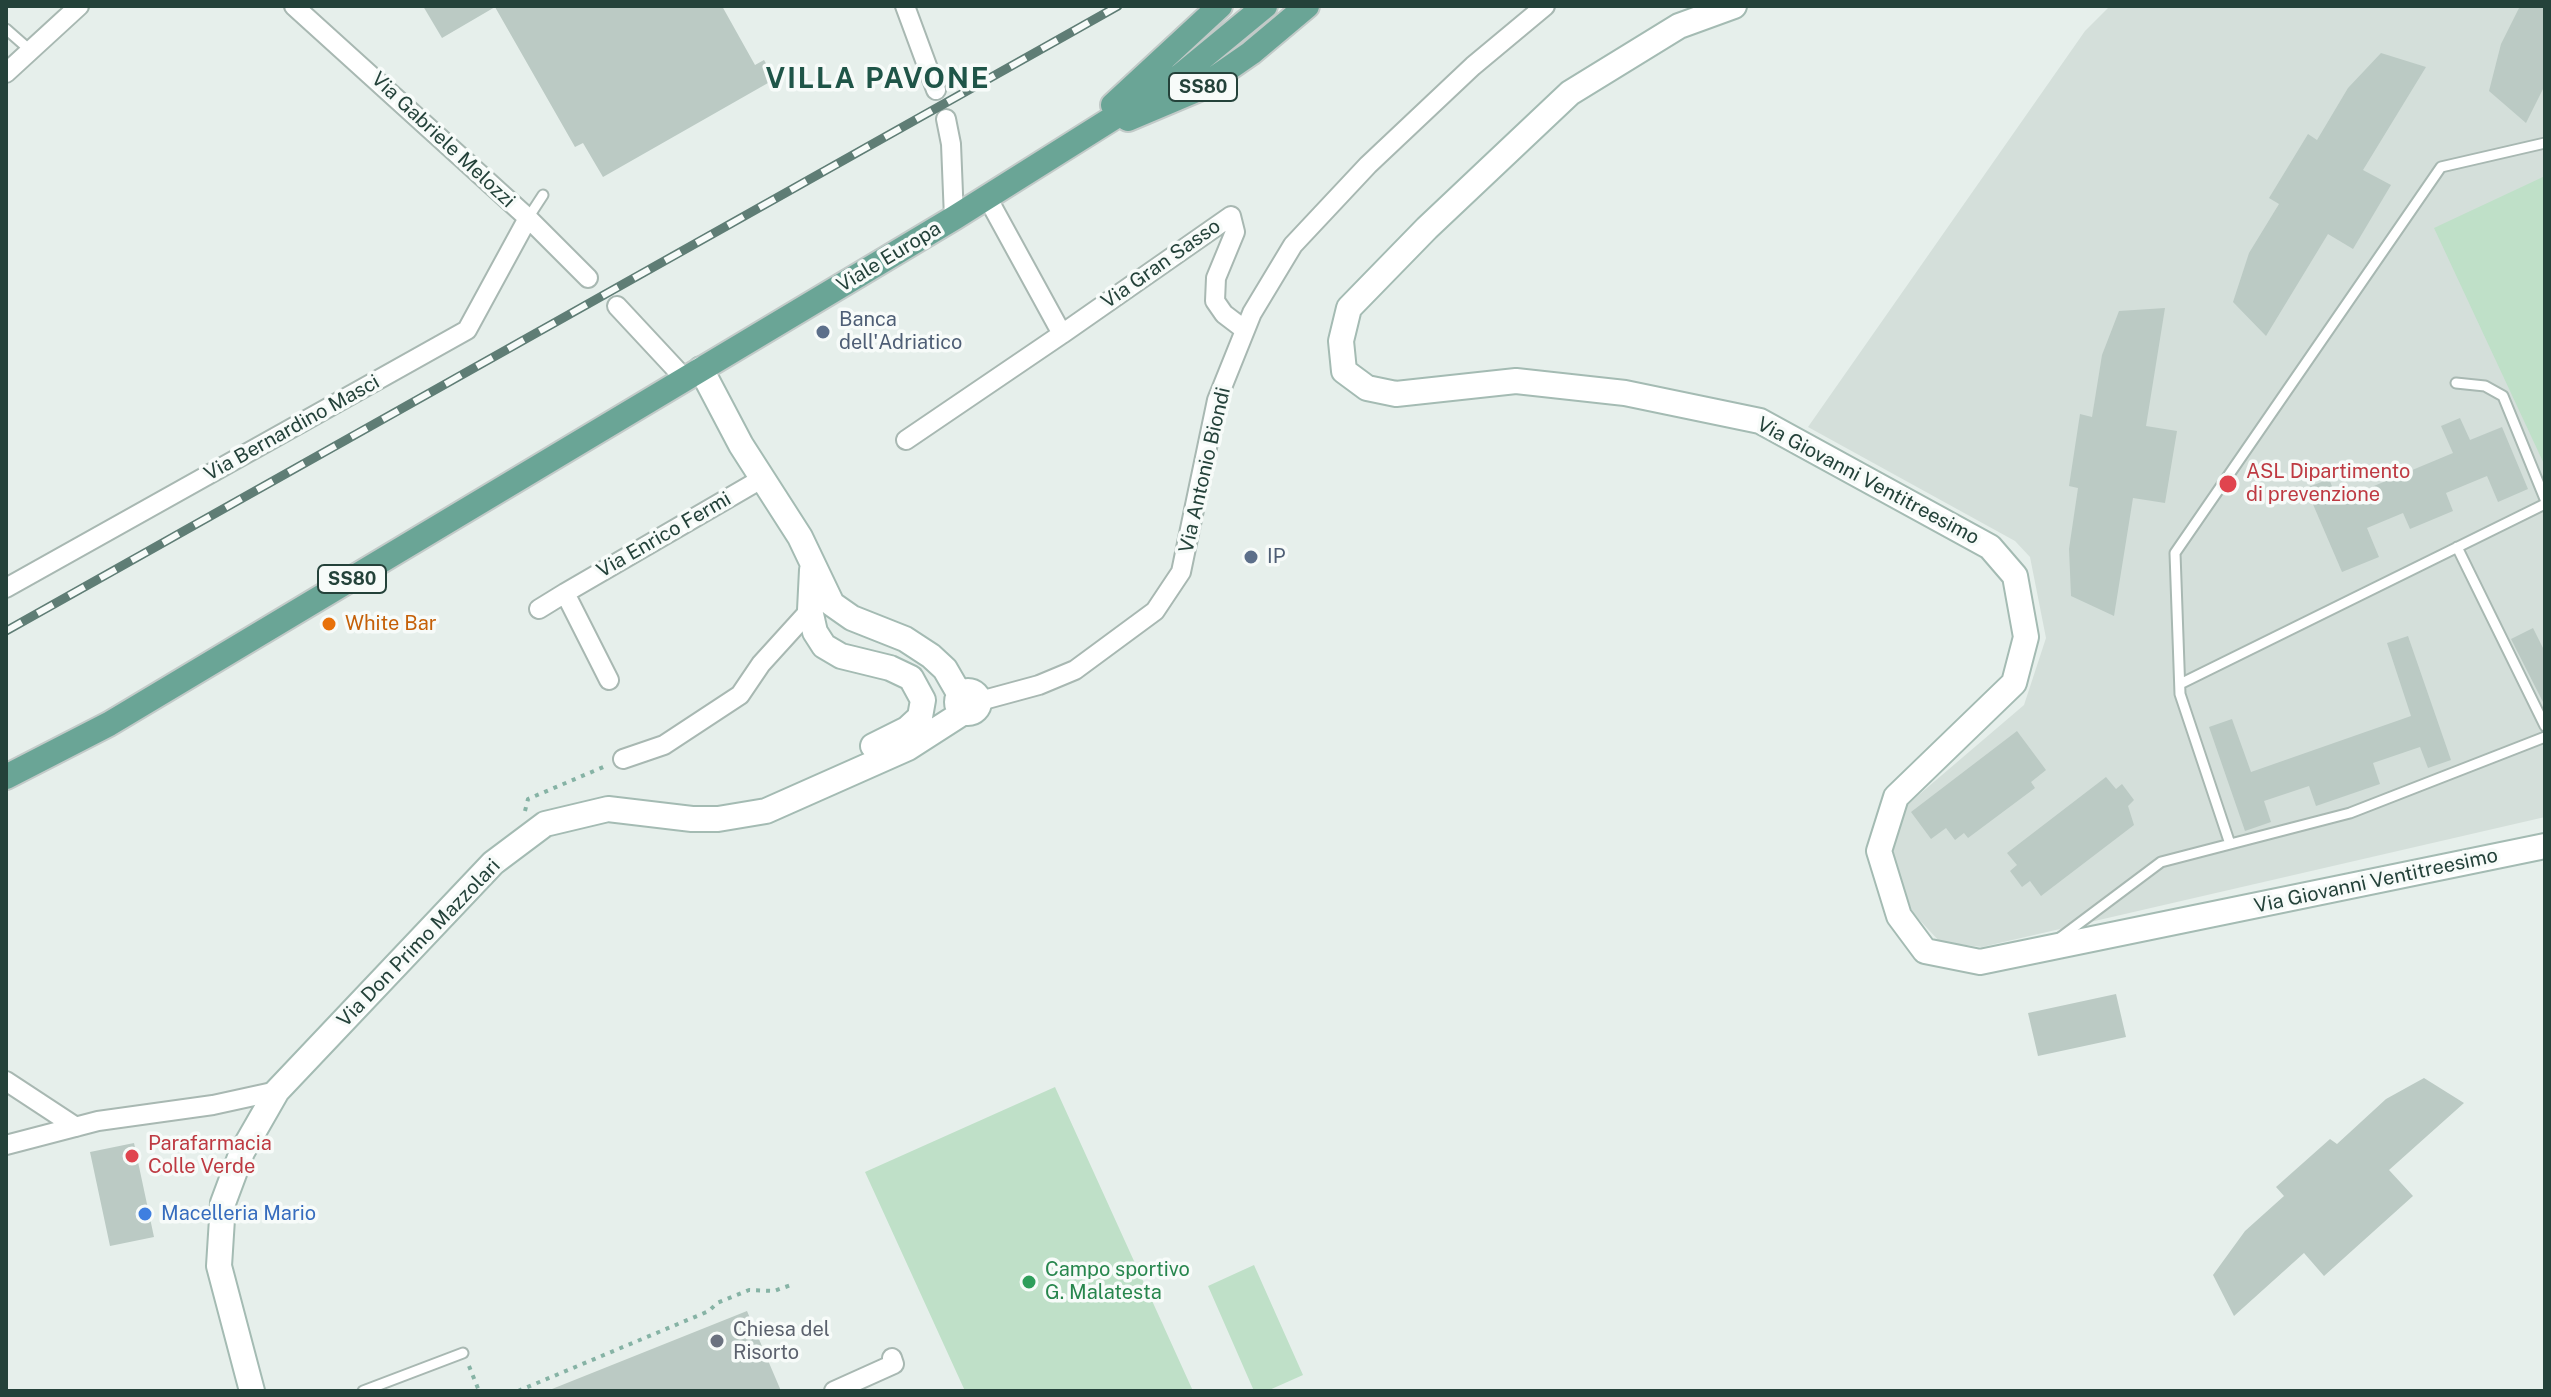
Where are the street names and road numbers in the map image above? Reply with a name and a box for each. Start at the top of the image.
street label: Via Gabriele Melozzi [366,67,520,213]
road number: SS80 [1169,73,1237,101]
street label: Via Gran Sasso [1097,214,1225,314]
street label: Viale Europa [833,217,945,297]
street label: Via Bernardino Masci [200,370,384,486]
street label: Via Antonio Biondi [1174,385,1236,555]
street label: Via Giovanni Ventitreesimo [1753,412,1983,550]
street label: Via Enrico Fermi [593,487,735,583]
road number: SS80 [318,565,386,593]
street label: Via Giovanni Ventitreesimo [2252,843,2500,919]
street label: Via Don Primo Mazzolari [333,854,505,1032]

